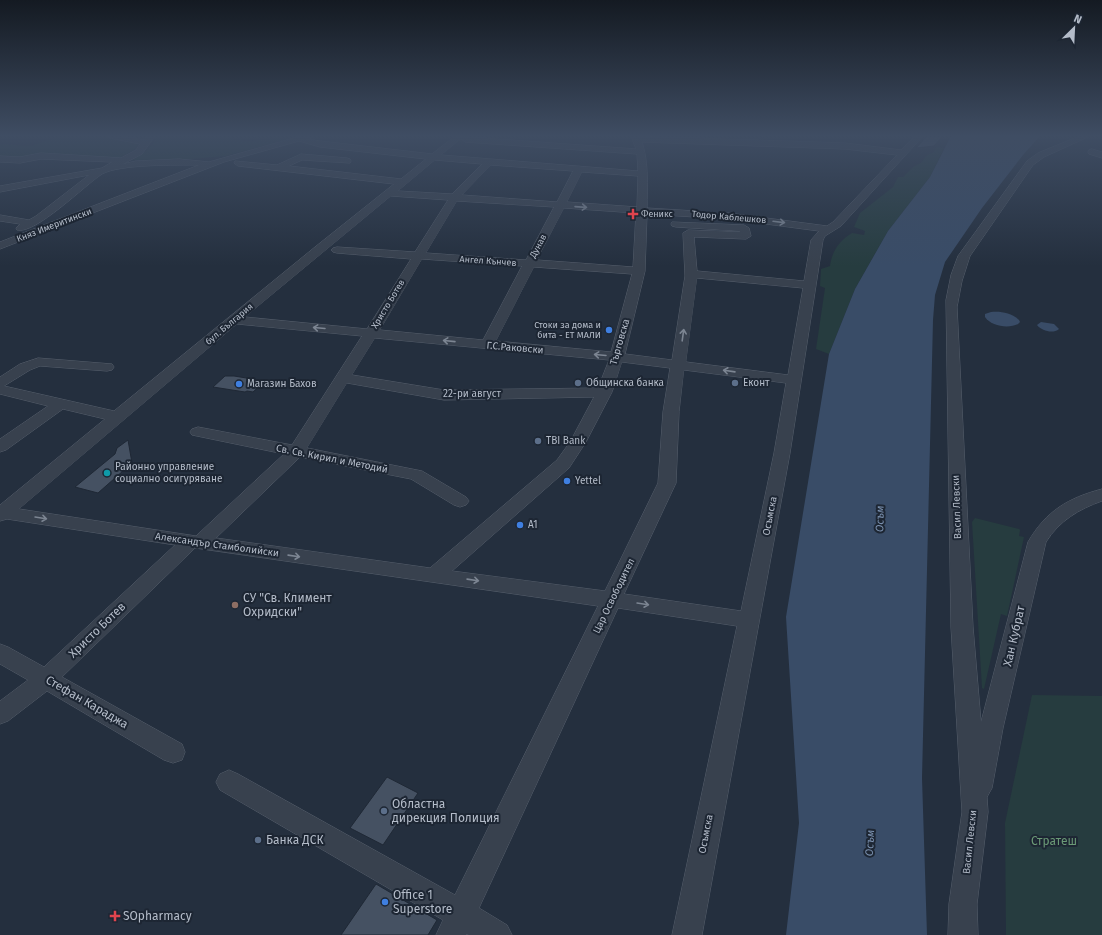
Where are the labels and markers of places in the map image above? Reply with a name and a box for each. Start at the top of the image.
marker: Феникс [628,209,638,219]
place label: Феникс [641,209,674,219]
place label: Стоки за дома и бита - ЕТ МАЛИ [534,320,601,340]
marker: Стоки за дома и бита - ЕТ МАЛИ [604,325,614,335]
place label: Общинска банка [586,377,664,389]
place label: Еконт [743,377,770,389]
place label: Магазин Бахов [247,378,317,390]
marker: Общинска банка [573,378,583,388]
marker: Еконт [730,378,740,388]
marker: Магазин Бахов [234,379,244,389]
place label: TBI Bank [546,435,586,447]
marker: TBI Bank [533,436,543,446]
place label: Районно управление социално осигуряване [115,461,222,485]
marker: Районно управление социално осигуряване [102,468,112,478]
place label: Yettel [575,475,601,487]
marker: Yettel [562,476,572,486]
place label: A1 [528,519,538,531]
marker: A1 [515,520,525,530]
place label: СУ "Св. Климент Охридски" [243,591,332,619]
marker: СУ "Св. Климент Охридски" [230,600,240,610]
place label: Областна дирекция Полиция [392,797,500,825]
marker: Областна дирекция Полиция [379,806,389,816]
place label: Банка ДСК [266,833,323,847]
marker: Банка ДСК [253,835,263,845]
place label: Office 1 Superstore [393,888,452,916]
marker: Office 1 Superstore [380,897,390,907]
place label: SOpharmacy [123,909,192,923]
marker: SOpharmacy [110,911,120,921]

